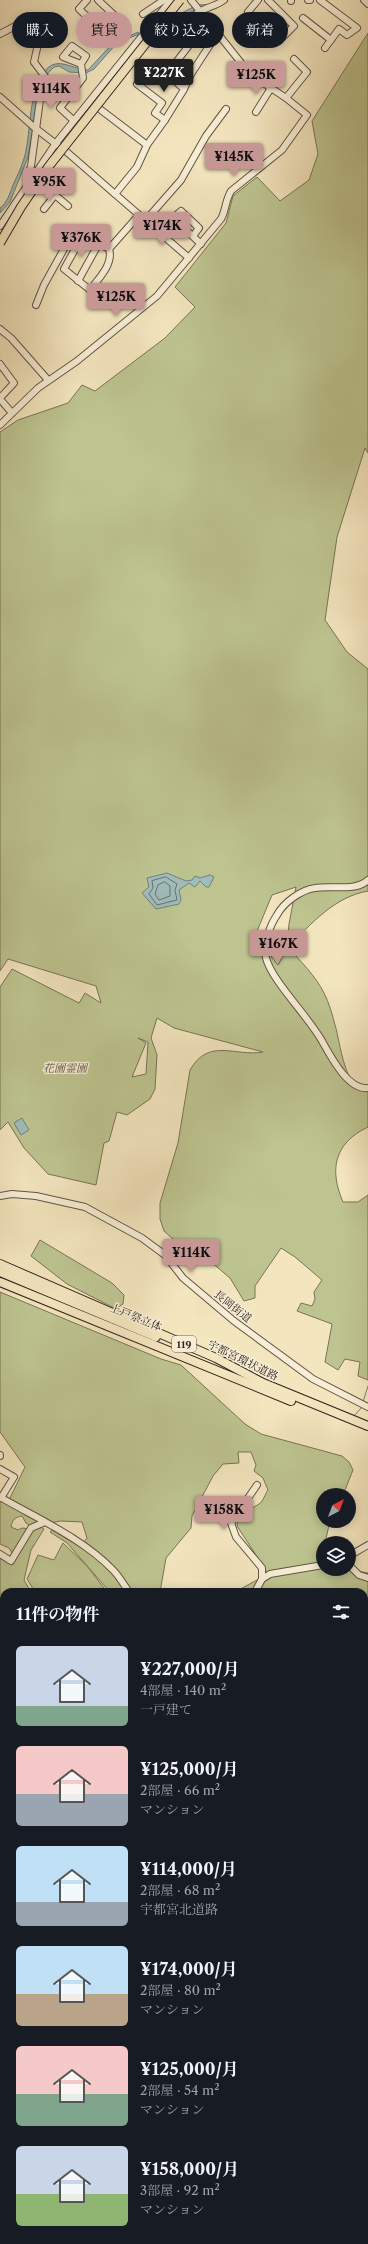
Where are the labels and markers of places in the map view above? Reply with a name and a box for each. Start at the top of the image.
pin: ¥227K [136,59,192,93]
pin: ¥125K [228,61,284,95]
pin: ¥114K [23,75,79,109]
pin: ¥145K [206,143,262,177]
pin: ¥95K [25,168,73,202]
pin: ¥174K [134,212,190,246]
pin: ¥376K [53,224,109,258]
pin: ¥125K [88,283,144,317]
pin: ¥167K [250,930,306,964]
pin: ¥114K [163,1239,219,1273]
pin: ¥158K [196,1496,252,1530]

